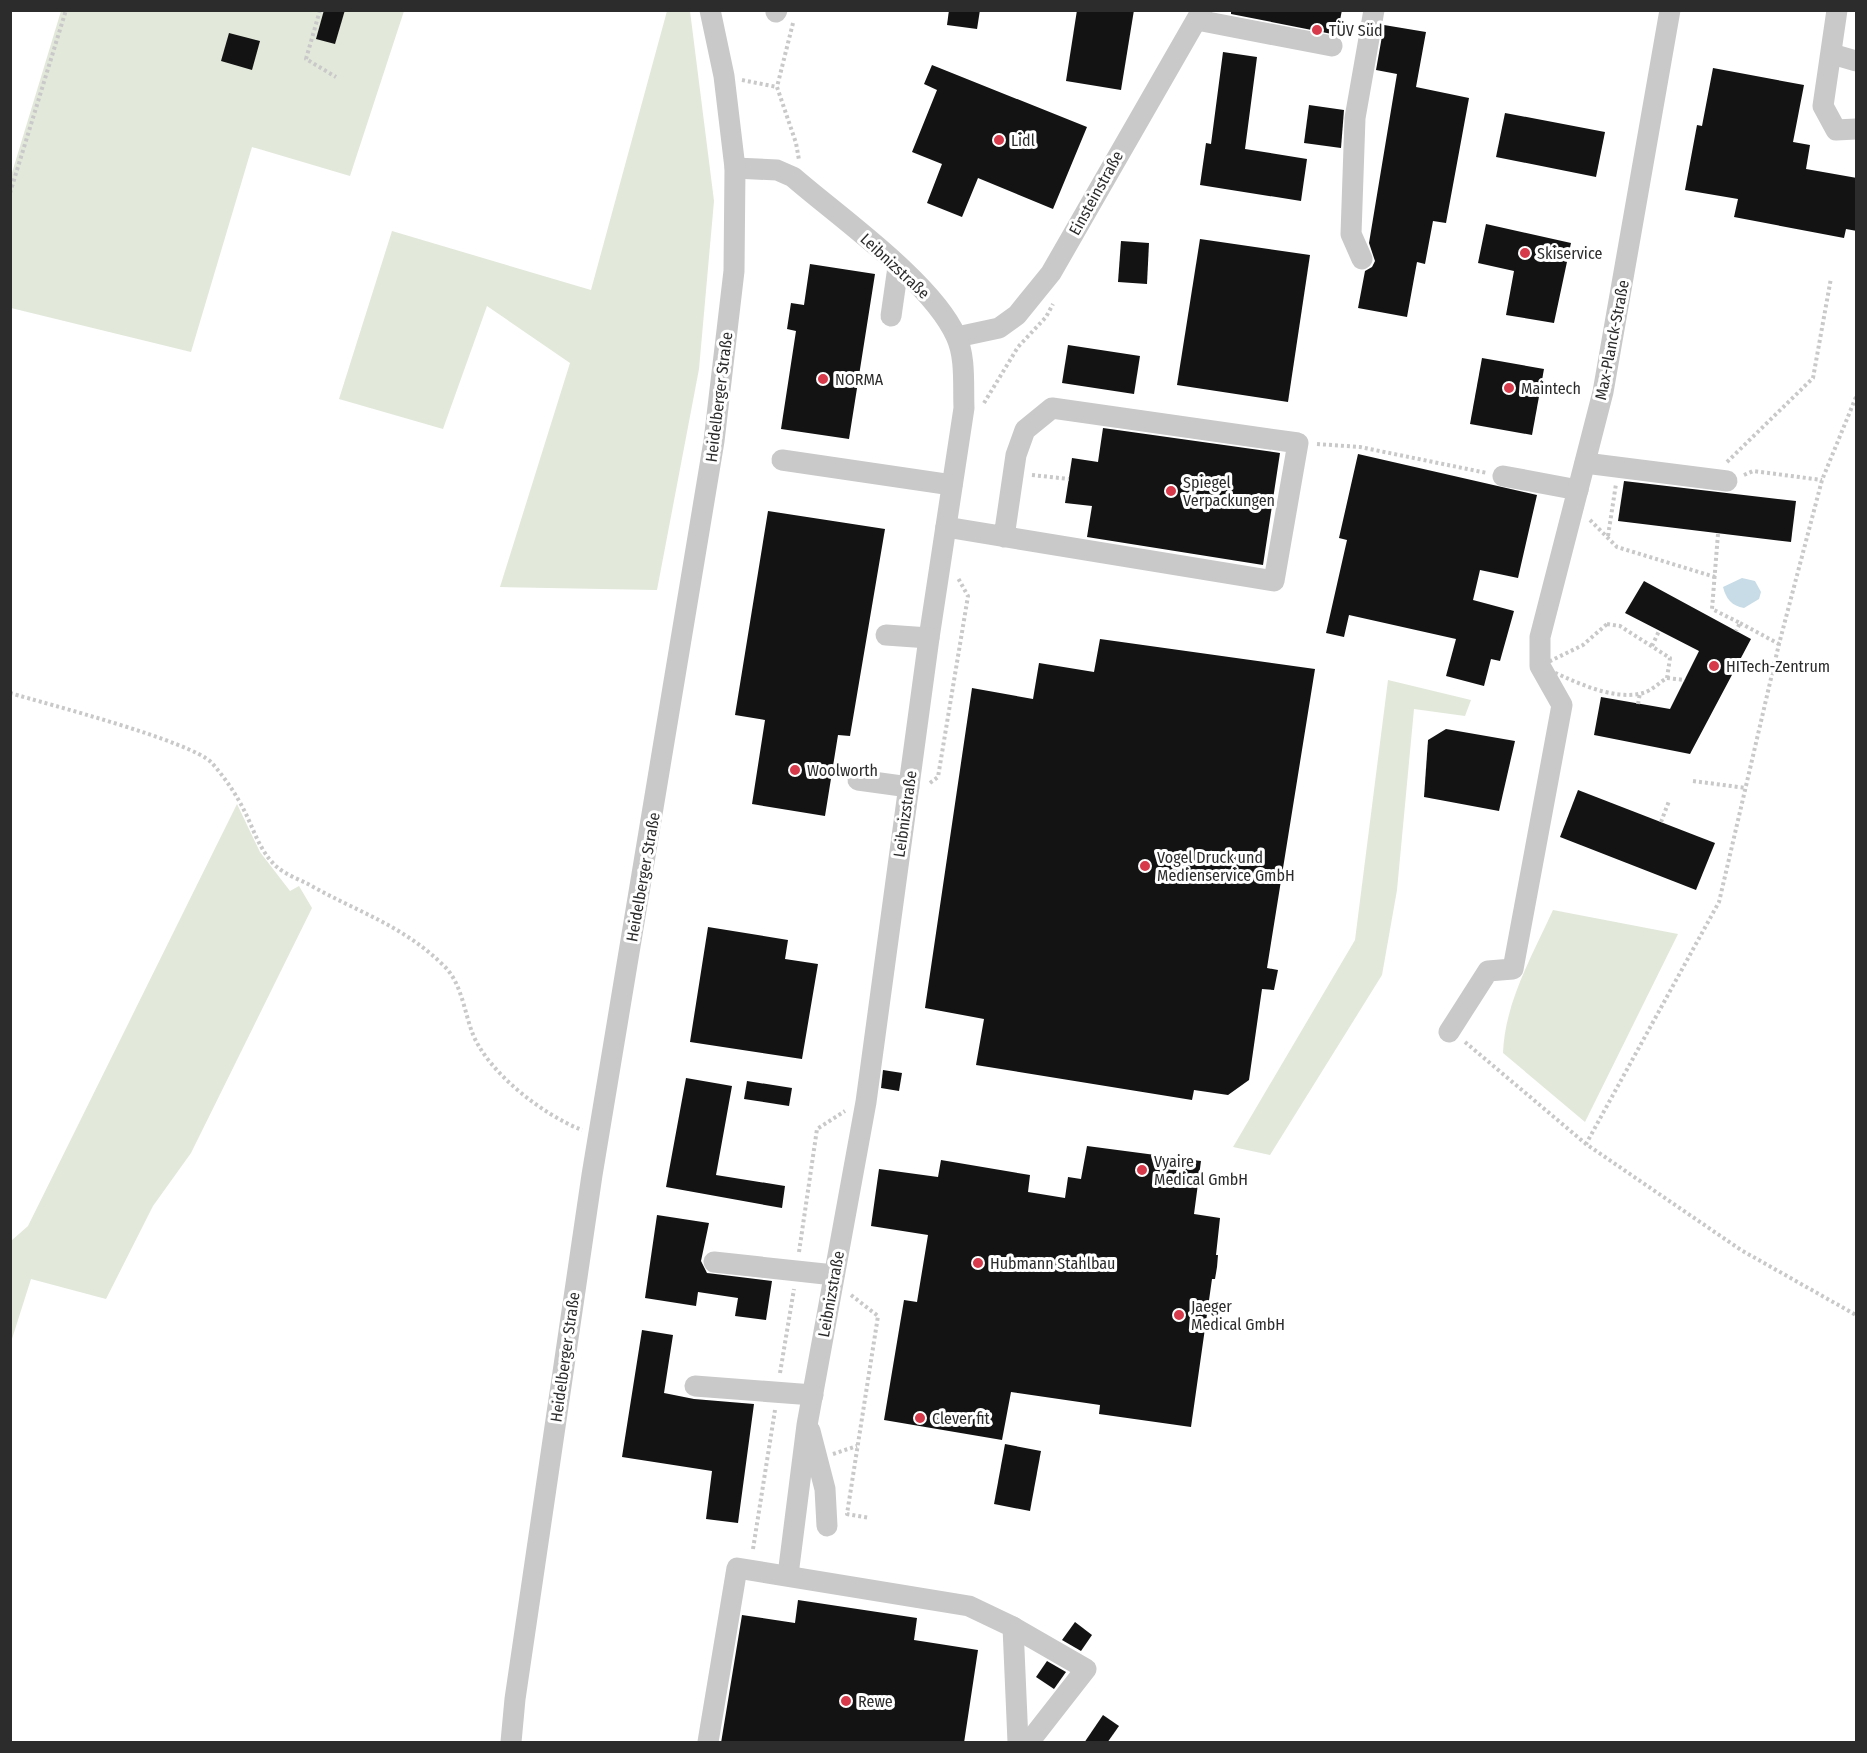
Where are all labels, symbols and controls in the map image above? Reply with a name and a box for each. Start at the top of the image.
place label: TÜV Süd [1329,21,1383,40]
marker: TÜV Süd [1310,23,1324,37]
place label: Lidl [1011,131,1035,150]
marker: Lidl [992,133,1006,147]
street label: Einsteinstraße [1065,147,1127,239]
street label: Leibnizstraße [857,229,933,303]
place label: Skiservice [1537,244,1602,263]
marker: Skiservice [1518,246,1532,260]
street label: Max-Planck-Straße [1591,278,1633,402]
street label: Heidelberger Straße [702,331,736,463]
place label: NORMA [835,370,884,389]
marker: NORMA [816,372,830,386]
place label: Maintech [1521,379,1581,398]
marker: Maintech [1502,381,1516,395]
place label: Spiegel Verpackungen [1183,473,1275,510]
marker: Spiegel Verpackungen [1164,484,1178,498]
place label: HITech-Zentrum [1726,657,1830,676]
marker: HITech-Zentrum [1707,659,1721,673]
place label: Woolworth [807,761,878,780]
marker: Woolworth [788,763,802,777]
street label: Leibnizstraße [890,769,920,859]
street label: Heidelberger Straße [622,811,664,943]
place label: Vogel Druck und Medienservice GmbH [1157,848,1295,885]
marker: Vogel Druck und Medienservice GmbH [1138,859,1152,873]
place label: Vyaire Medical GmbH [1154,1152,1248,1189]
marker: Vyaire Medical GmbH [1135,1163,1149,1177]
street label: Leibnizstraße [814,1249,848,1339]
place label: Hubmann Stahlbau [990,1254,1115,1273]
marker: Hubmann Stahlbau [971,1256,985,1270]
street label: Heidelberger Straße [546,1291,584,1423]
place label: Jaeger Medical GmbH [1191,1297,1285,1334]
marker: Jaeger Medical GmbH [1172,1308,1186,1322]
place label: Clever fit [932,1409,991,1428]
marker: Clever fit [913,1411,927,1425]
place label: Rewe [858,1692,893,1711]
marker: Rewe [839,1694,853,1708]

